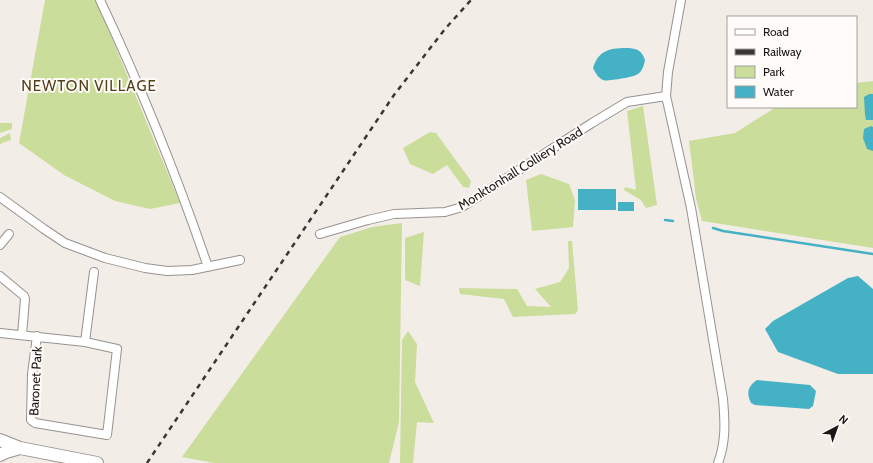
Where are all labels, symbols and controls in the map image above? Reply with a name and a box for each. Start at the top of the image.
legend [727,16,857,108]
text: Road [763,24,789,39]
text: Railway [763,44,801,59]
text: Park [763,64,785,79]
district label: NEWTON VILLAGE [21,77,157,95]
text: Water [763,84,794,99]
street label: Monktonhall Colliery Road [455,123,585,213]
street label: Baronet Park [25,346,45,416]
north arrow [817,407,857,447]
text: N [836,412,851,427]

